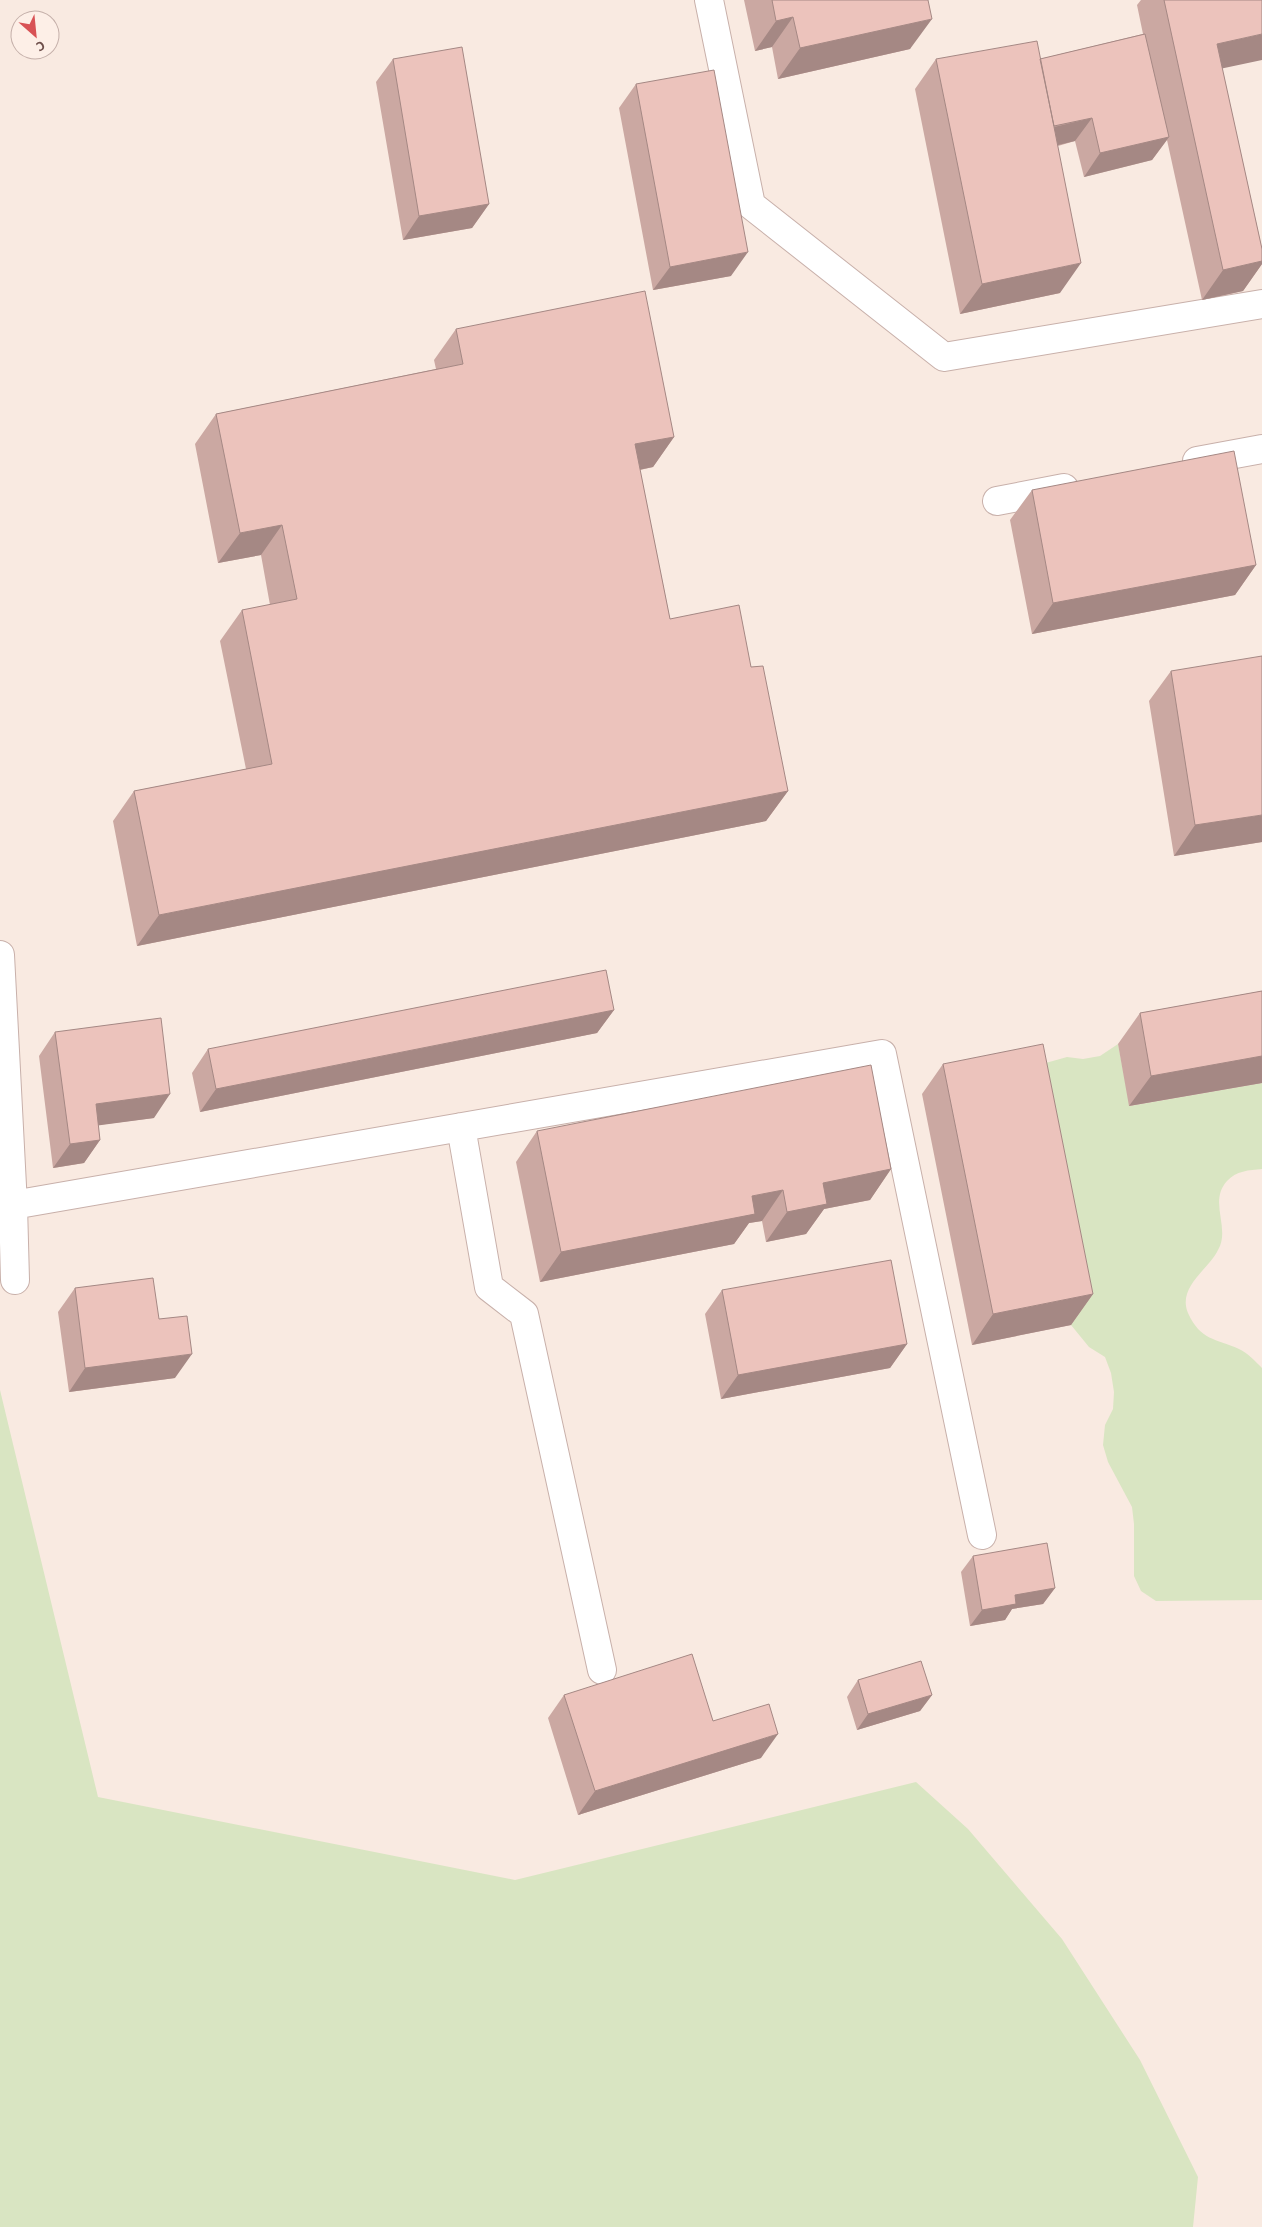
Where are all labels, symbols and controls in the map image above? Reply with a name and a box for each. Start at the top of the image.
north arrow [10,10,60,60]
text: С [34,38,47,54]

